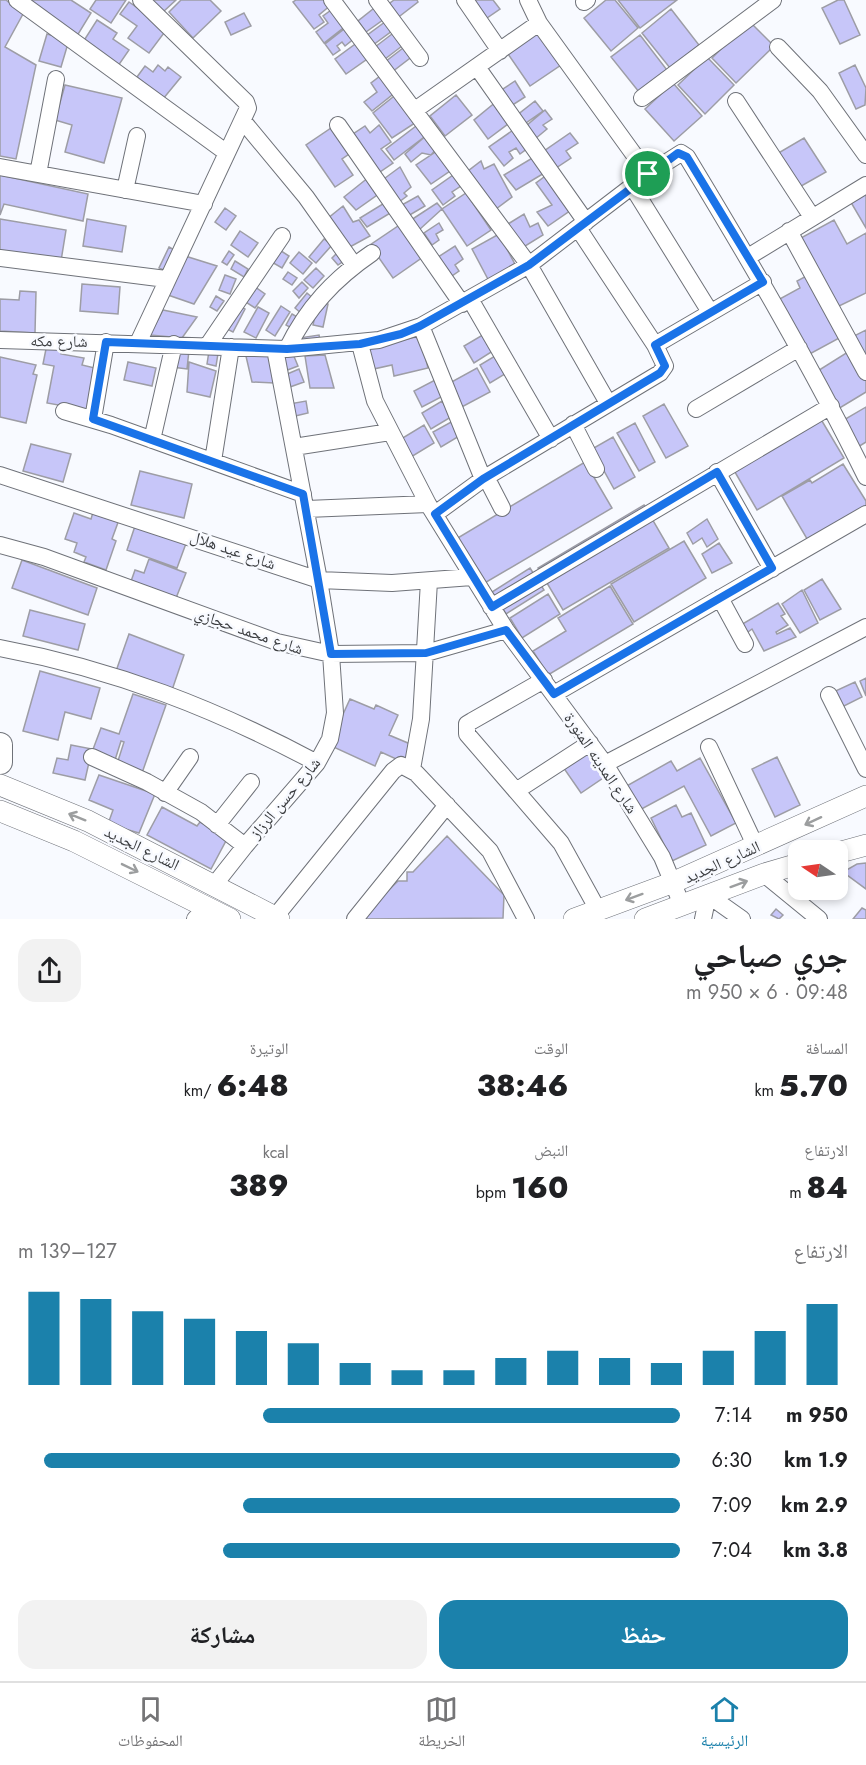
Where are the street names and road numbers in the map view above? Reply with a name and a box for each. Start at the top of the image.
street label: شارع مكه [30,329,88,353]
street label: شارع عيد هلال [187,525,279,575]
street label: شارع محمد حجازي [191,602,306,661]
street label: شارع المدينه المنورة [559,708,643,818]
street label: شارع حسن الرزاز [243,752,326,844]
street label: الشارع الجديد [101,820,183,876]
street label: الشارع الجديد [680,835,764,889]

